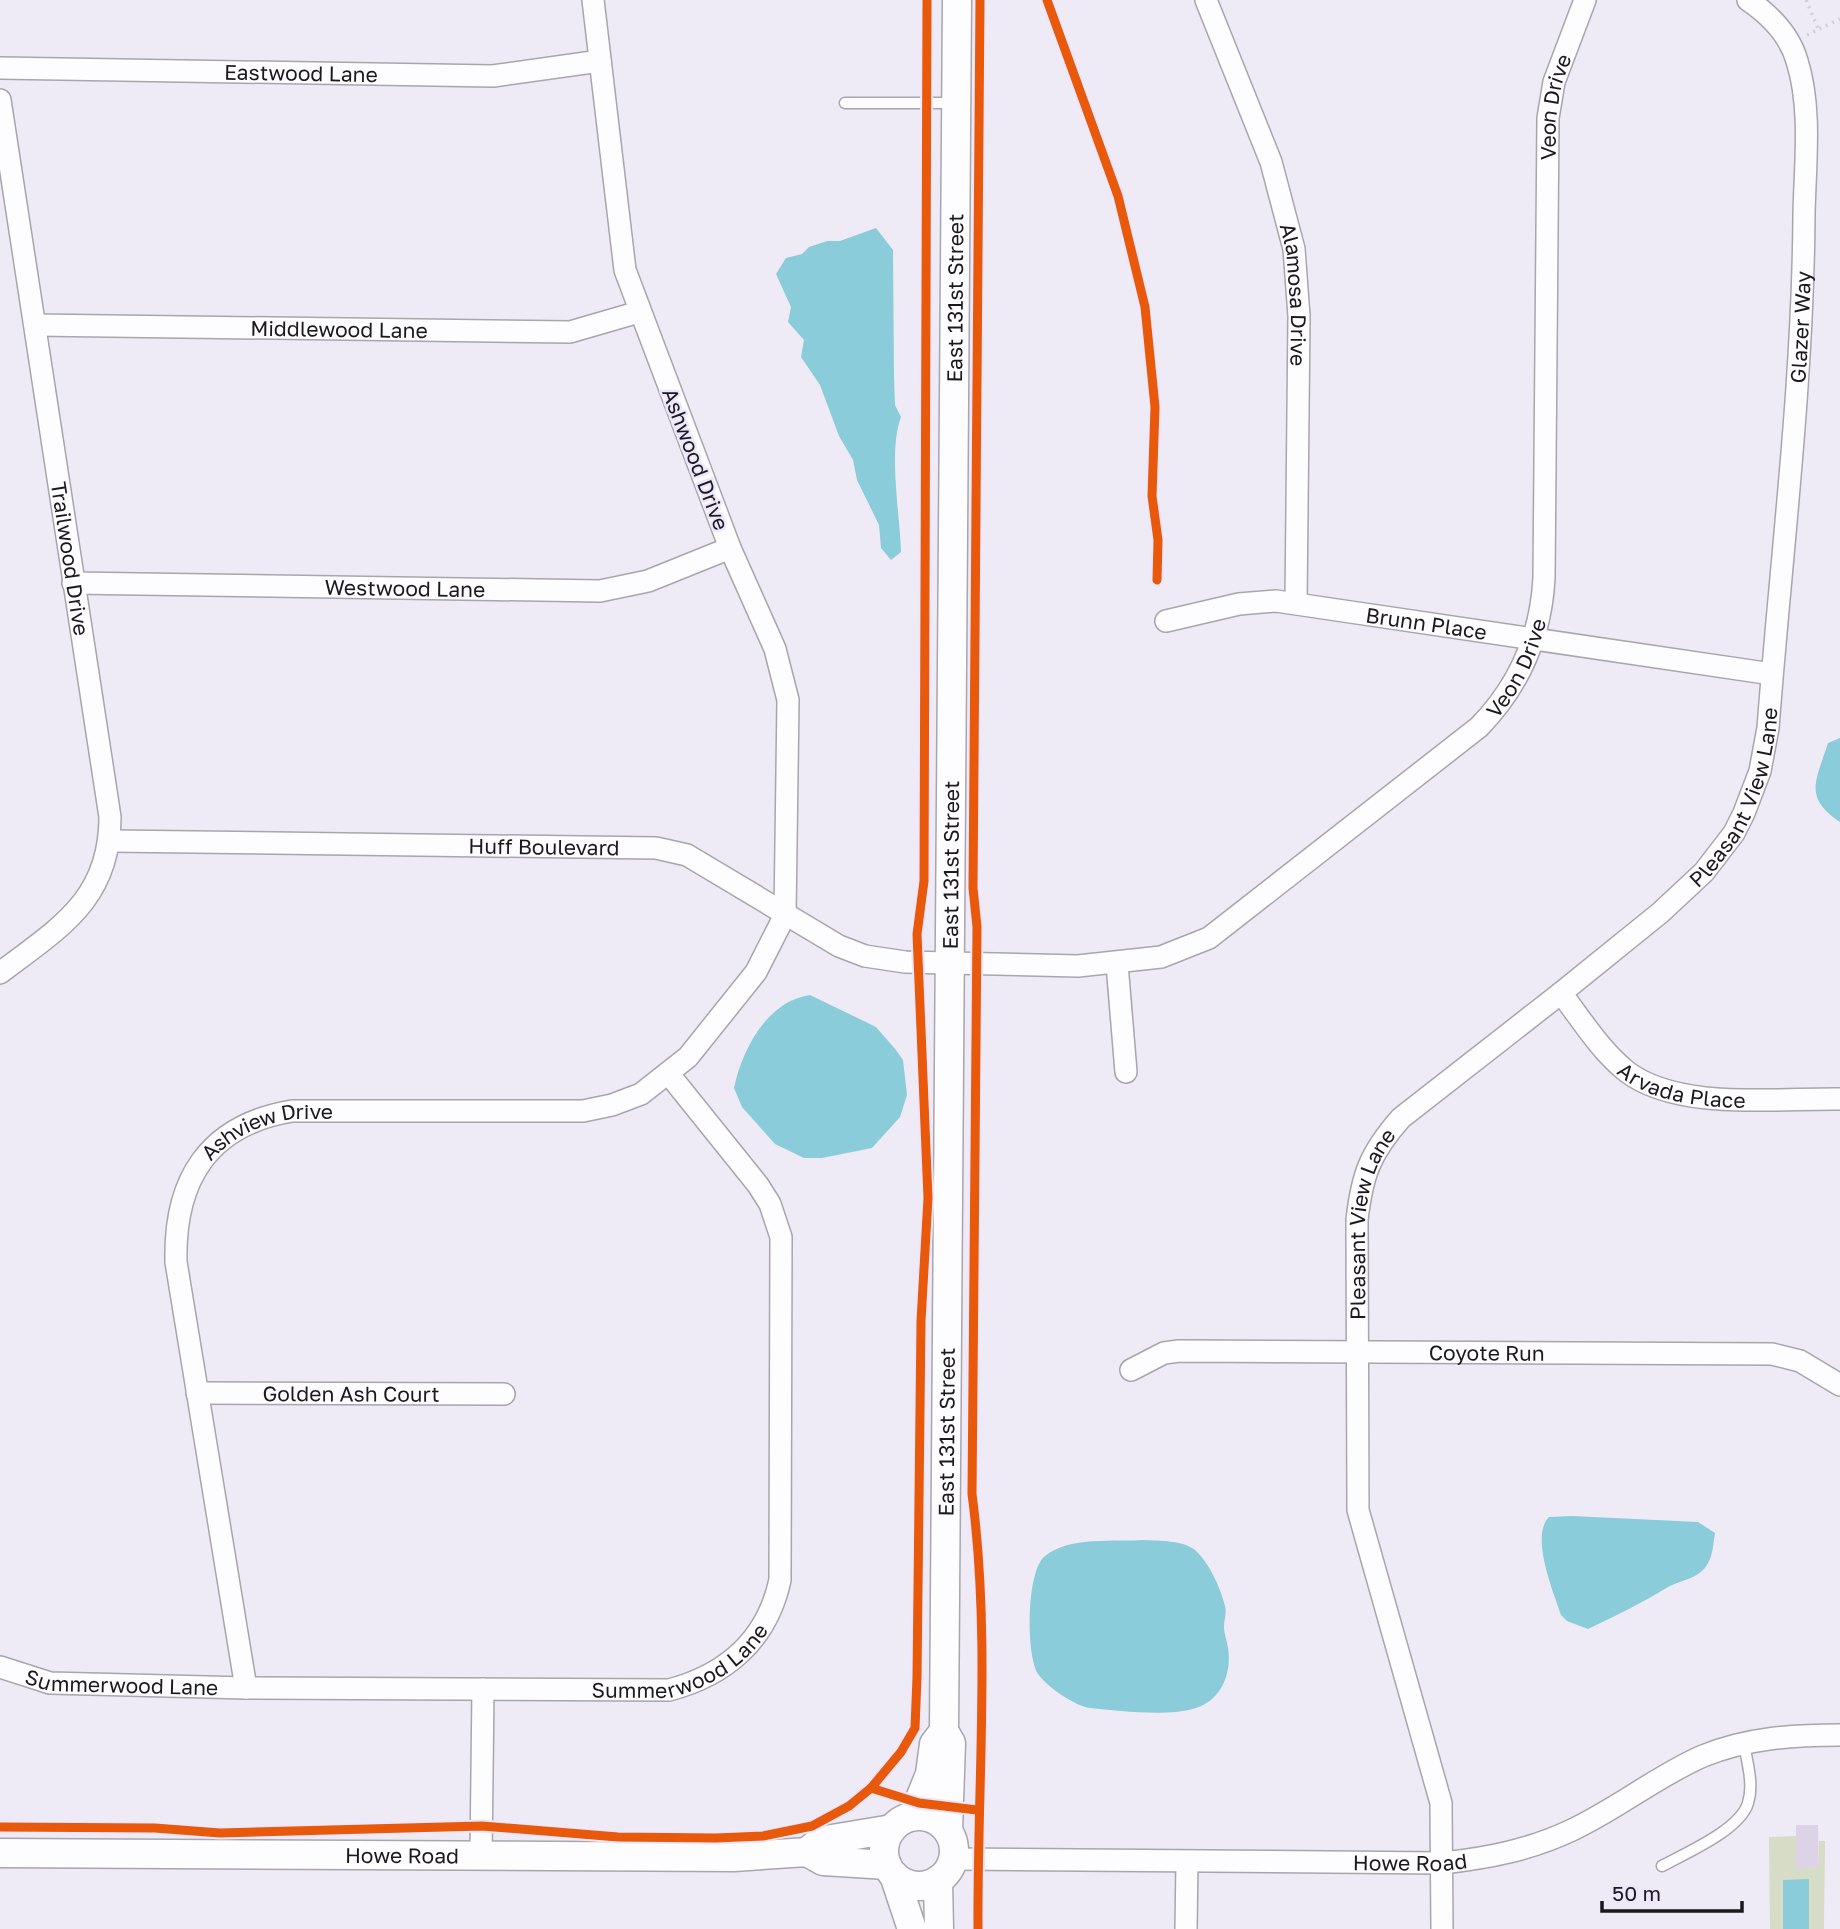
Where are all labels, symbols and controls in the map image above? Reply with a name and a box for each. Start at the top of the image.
street label: Veon Drive [1534,50,1576,160]
street label: Eastwood Lane [224,59,378,87]
street label: East 131st Street [941,213,968,383]
street label: Alamosa Drive [1275,220,1312,366]
street label: Glazer Way [1784,270,1816,384]
street label: Middlewood Lane [250,315,428,343]
street label: Ashwood Drive [657,384,735,534]
street label: Trailwood Drive [46,480,95,637]
street label: Westwood Lane [324,574,485,602]
street label: Brunn Place [1364,601,1489,645]
street label: Veon Drive [1480,616,1551,723]
street label: Pleasant View Lane [1684,706,1783,892]
street label: East 131st Street [937,780,964,950]
street label: Huff Boulevard [468,833,620,861]
street label: Arvada Place [1613,1057,1746,1113]
street label: Ashview Drive [195,1098,333,1165]
street label: Pleasant View Lane [1343,1123,1401,1320]
street label: Coyote Run [1429,1339,1545,1366]
street label: East 131st Street [933,1347,960,1517]
street label: Golden Ash Court [262,1380,440,1407]
street label: Summerwood Lane [592,1618,773,1703]
street label: Summerwood Lane [22,1663,219,1700]
street label: Howe Road [345,1842,459,1869]
street label: Howe Road [1353,1847,1469,1876]
scale bar [1602,1870,1742,1914]
text: 50 m [1612,1880,1661,1906]

